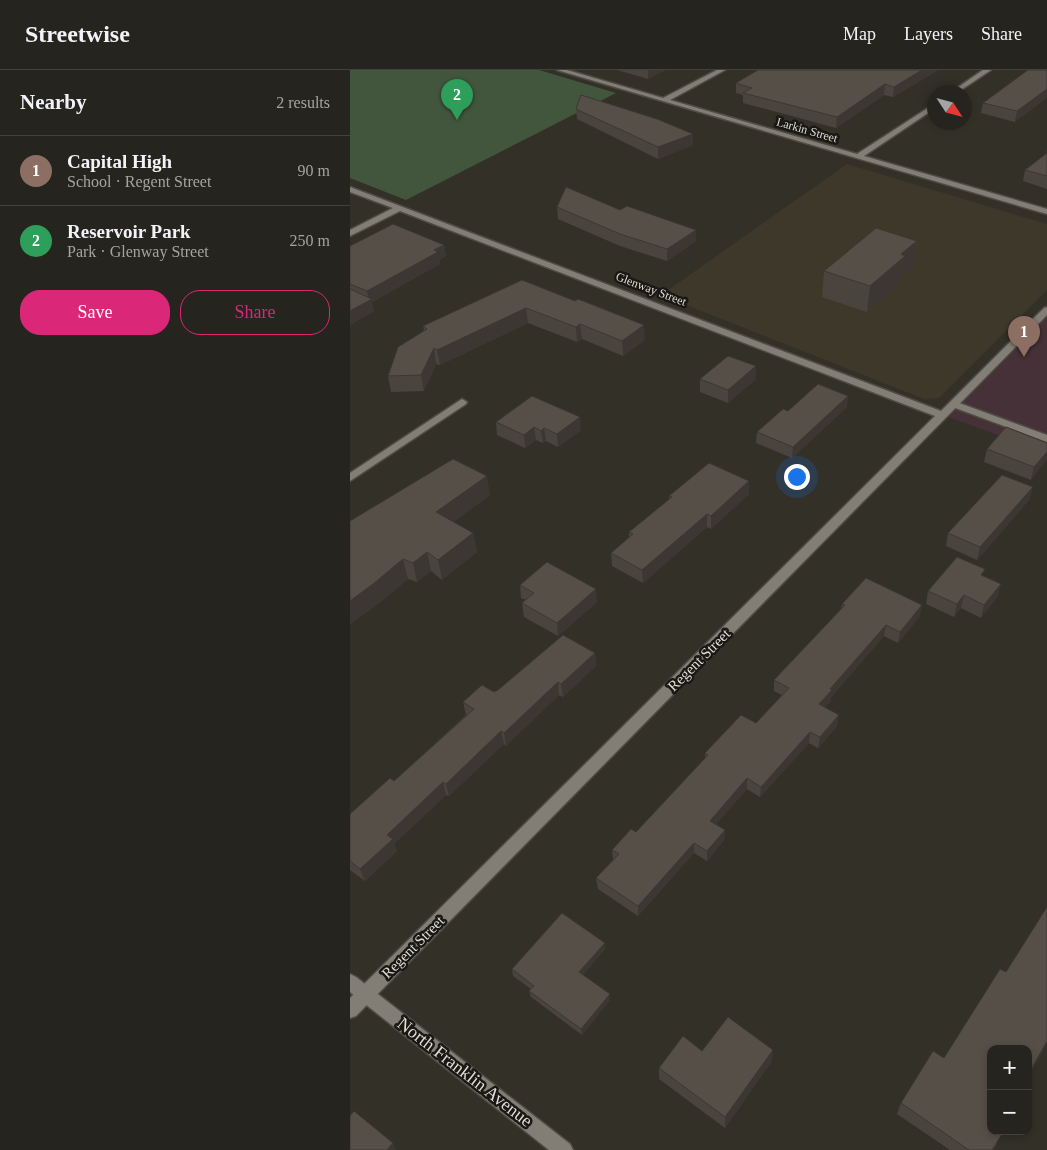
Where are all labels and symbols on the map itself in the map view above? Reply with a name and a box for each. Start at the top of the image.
pin: 2 [441,79,473,120]
north arrow [927,85,972,130]
street label: Larkin Street [775,115,840,146]
street label: Glenway Street [614,269,689,309]
pin: 1 [1008,316,1040,357]
your location [784,464,810,490]
street label: Regent Street [665,625,734,694]
street label: Regent Street [379,912,448,981]
street label: North Franklin Avenue [394,1013,536,1131]

